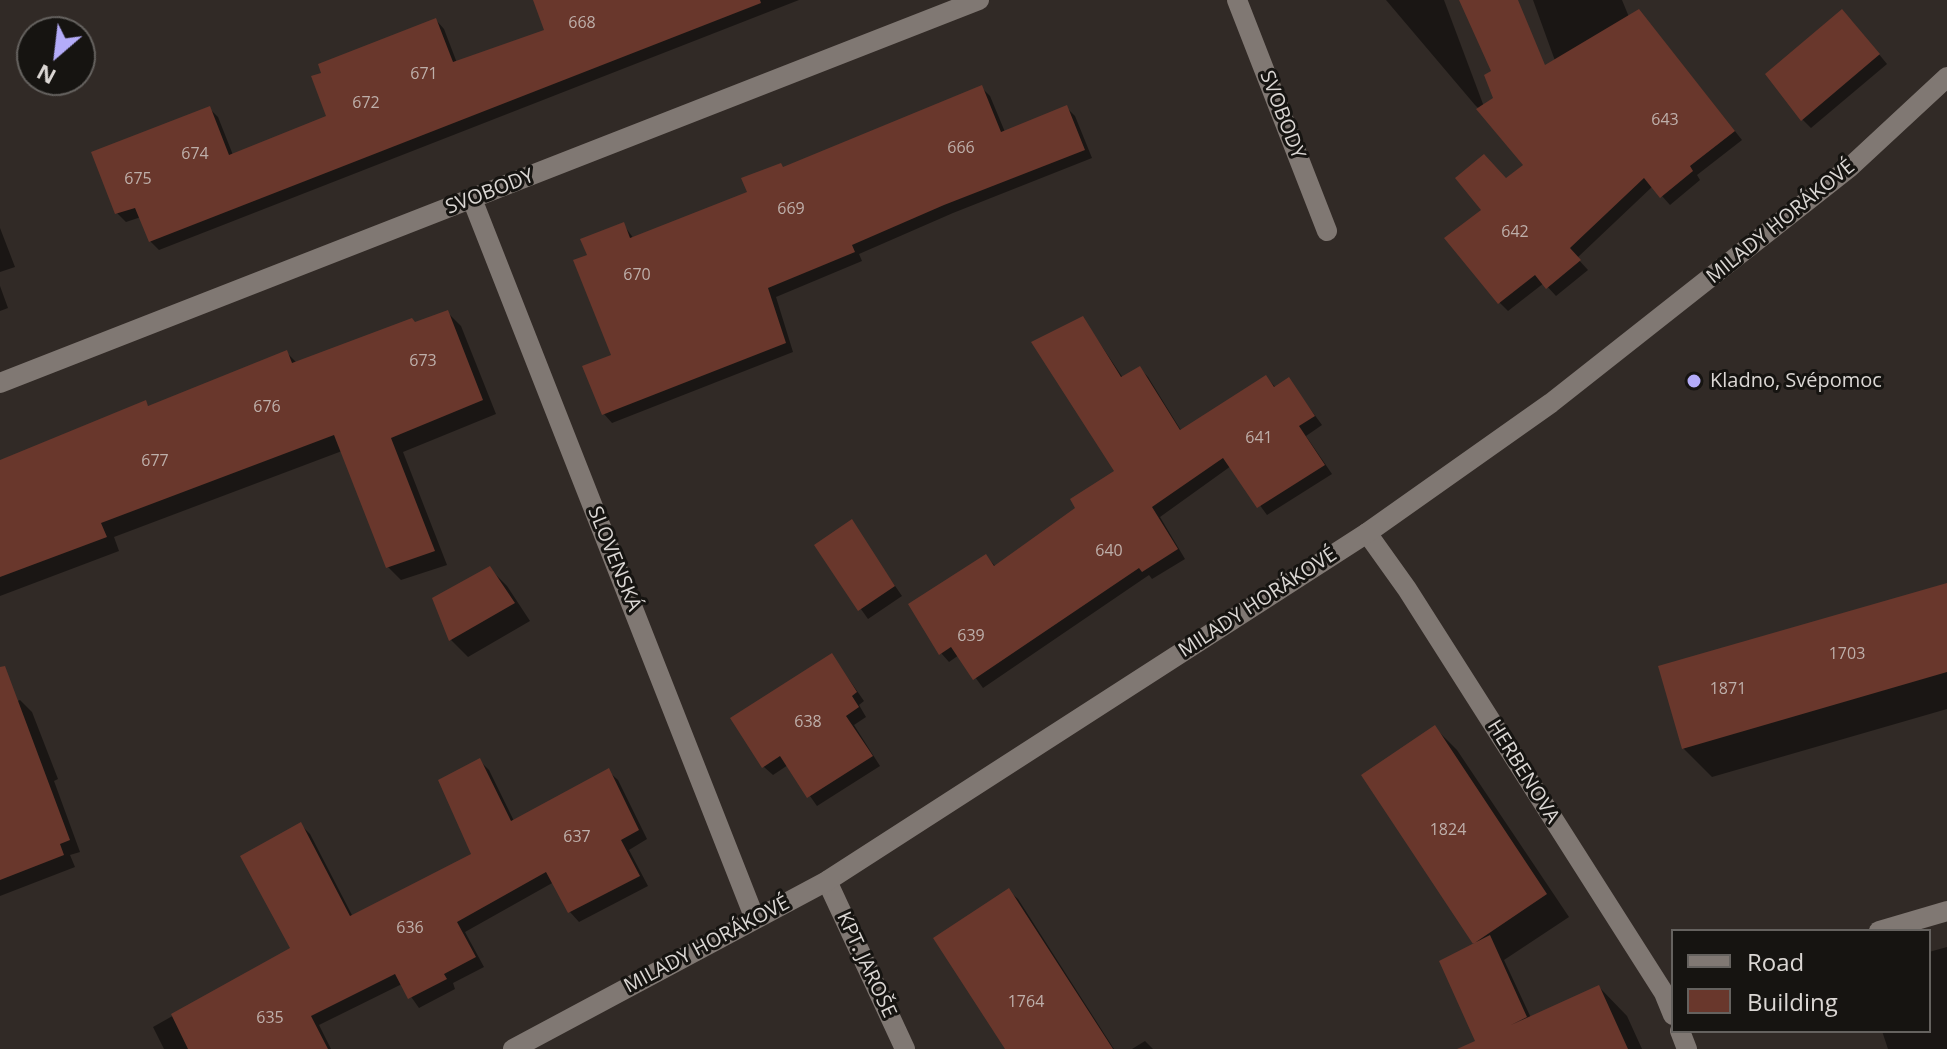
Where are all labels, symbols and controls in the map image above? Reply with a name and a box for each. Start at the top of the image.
house number: 668 [568,13,596,33]
north arrow [16,16,96,96]
text: N [31,58,61,93]
house number: 671 [410,64,438,84]
street label: SVOBODY [1254,67,1310,163]
house number: 672 [352,93,380,113]
house number: 643 [1651,110,1679,130]
house number: 666 [947,138,975,158]
house number: 674 [181,144,209,164]
street label: MILADY HORÁKOVÉ [1702,155,1860,289]
street label: SVOBODY [442,164,538,220]
house number: 675 [124,169,152,189]
house number: 669 [777,199,805,219]
house number: 642 [1501,222,1529,242]
house number: 670 [623,265,651,285]
house number: 673 [409,351,437,371]
place label: Kladno, Svépomoc [1710,369,1882,393]
marker: Kladno, Svépomoc [1685,372,1703,390]
house number: 676 [253,397,281,417]
house number: 641 [1245,428,1273,448]
house number: 677 [141,451,169,471]
street label: SLOVENSKÁ [582,503,646,615]
house number: 640 [1095,541,1123,561]
street label: MILADY HORÁKOVÉ [1174,543,1342,663]
house number: 639 [957,626,985,646]
house number: 1703 [1829,644,1865,664]
house number: 1871 [1710,679,1746,699]
house number: 638 [794,712,822,732]
street label: HERBENOVA [1482,716,1564,828]
house number: 1824 [1430,820,1466,840]
house number: 637 [563,827,591,847]
street label: MILADY HORÁKOVÉ [620,891,794,999]
street label: KPT. JAROŠE [831,908,901,1022]
house number: 636 [396,918,424,938]
legend [1671,929,1931,1033]
text: Road [1747,945,1804,978]
text: Building [1747,985,1838,1018]
house number: 1764 [1008,992,1044,1012]
house number: 635 [256,1008,284,1028]

